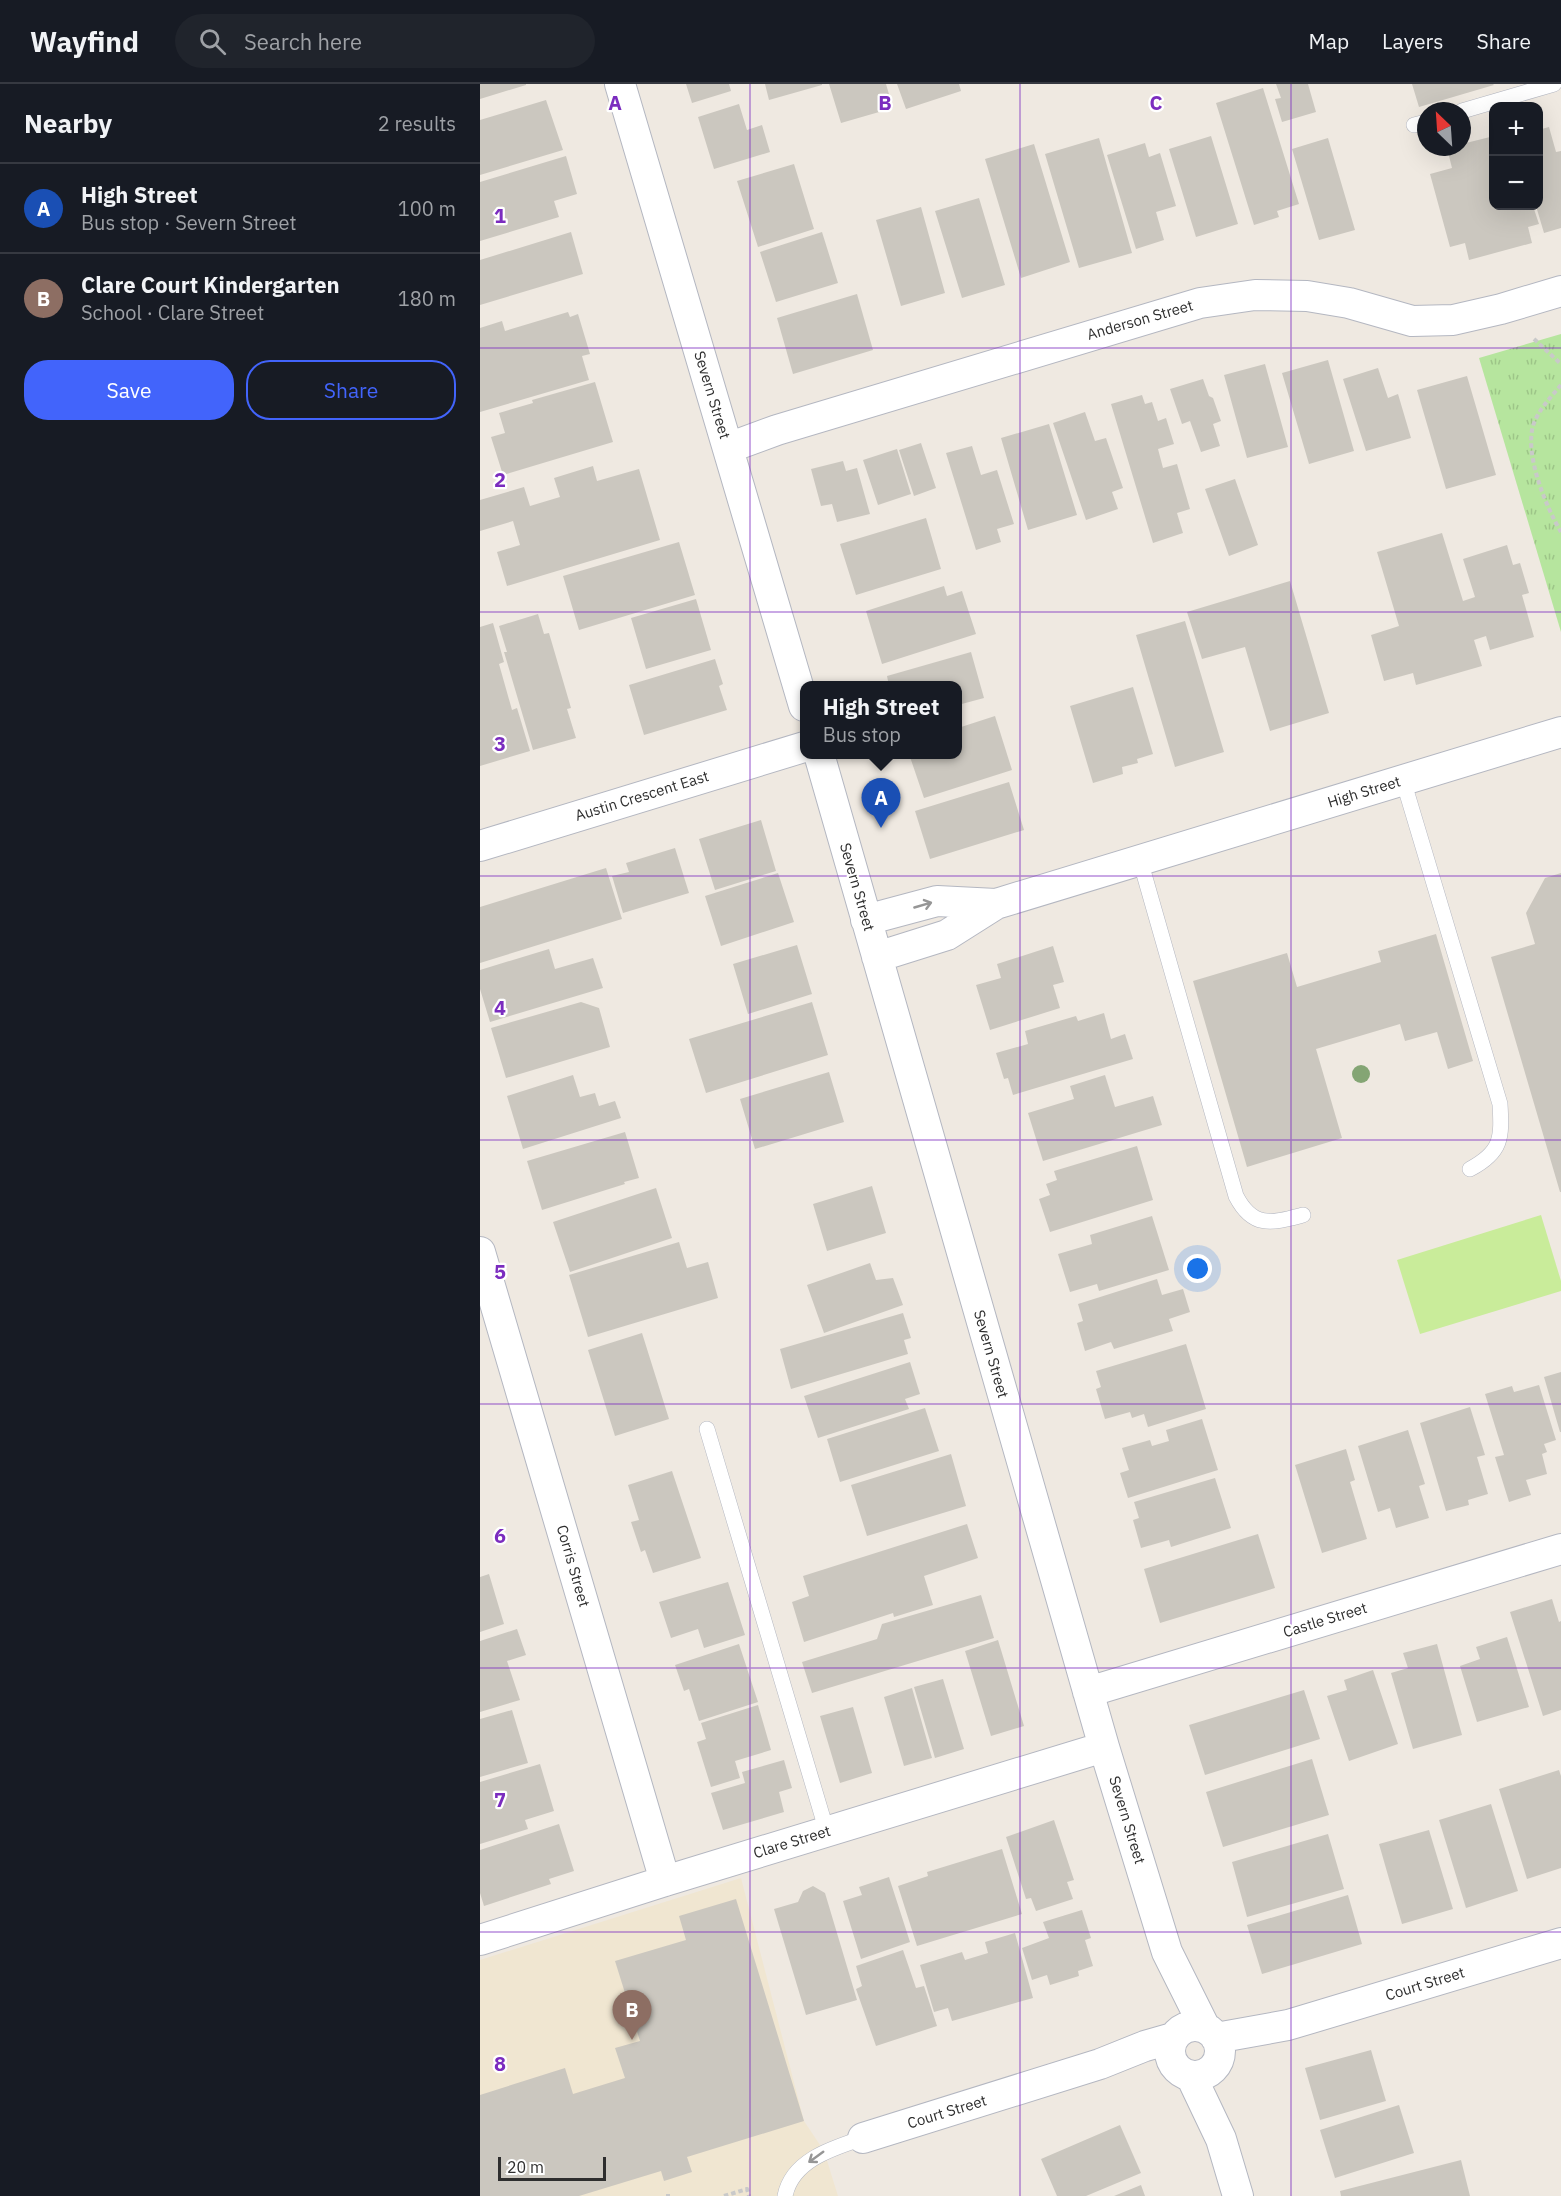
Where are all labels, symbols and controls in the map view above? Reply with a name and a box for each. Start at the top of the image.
search box [175,14,595,68]
text: Wayfind [30,23,139,60]
icon: search [196,25,229,58]
text: Search here [244,27,362,56]
text: Map [1309,27,1349,55]
text: Layers [1382,27,1444,55]
text: Share [1477,27,1531,55]
text: A [608,89,622,116]
text: B [878,89,892,116]
text: C [1149,89,1163,116]
north arrow [1417,102,1471,156]
map controls [1489,102,1543,210]
button: + [1489,102,1543,156]
text: Nearby [24,106,112,140]
text: 2 results [378,110,456,137]
button: − [1489,156,1543,210]
text: High Street [81,180,198,209]
text: A [37,195,50,222]
text: 100 m [398,195,456,222]
text: 1 [494,202,506,229]
text: Bus stop · Severn Street [81,209,297,236]
text: Clare Court Kindergarten [81,270,340,299]
text: B [37,285,50,312]
text: 180 m [398,285,456,312]
street label: Anderson Street [1085,295,1195,344]
text: School · Clare Street [81,299,264,326]
street label: Severn Street [690,349,735,441]
button: Save [24,360,234,420]
button: Share [246,360,456,420]
text: 2 [494,466,506,493]
popup [800,681,962,759]
text: High Street [823,692,939,721]
text: Bus stop [823,721,901,748]
text: 3 [494,730,506,757]
street label: Austin Crescent East [573,766,711,825]
street label: High Street [1325,771,1403,812]
pin: A [862,778,900,828]
street label: Severn Street [836,840,879,933]
one-way arrow [913,898,932,910]
text: 4 [494,994,506,1021]
your location [1183,1254,1212,1283]
text: 5 [494,1258,506,1285]
street label: Severn Street [970,1307,1013,1400]
text: 6 [494,1522,506,1549]
street label: Corris Street [553,1523,594,1609]
street label: Castle Street [1281,1598,1369,1641]
street label: Severn Street [1105,1774,1150,1866]
text: 7 [494,1786,506,1813]
street label: Clare Street [751,1821,833,1862]
street label: Court Street [1383,1962,1467,2005]
pin: B [612,1990,652,2040]
text: 8 [494,2050,506,2077]
street label: Court Street [905,2090,989,2133]
one-way arrow [808,2151,825,2163]
scale bar [498,2154,606,2182]
text: 20 m [507,2157,544,2177]

